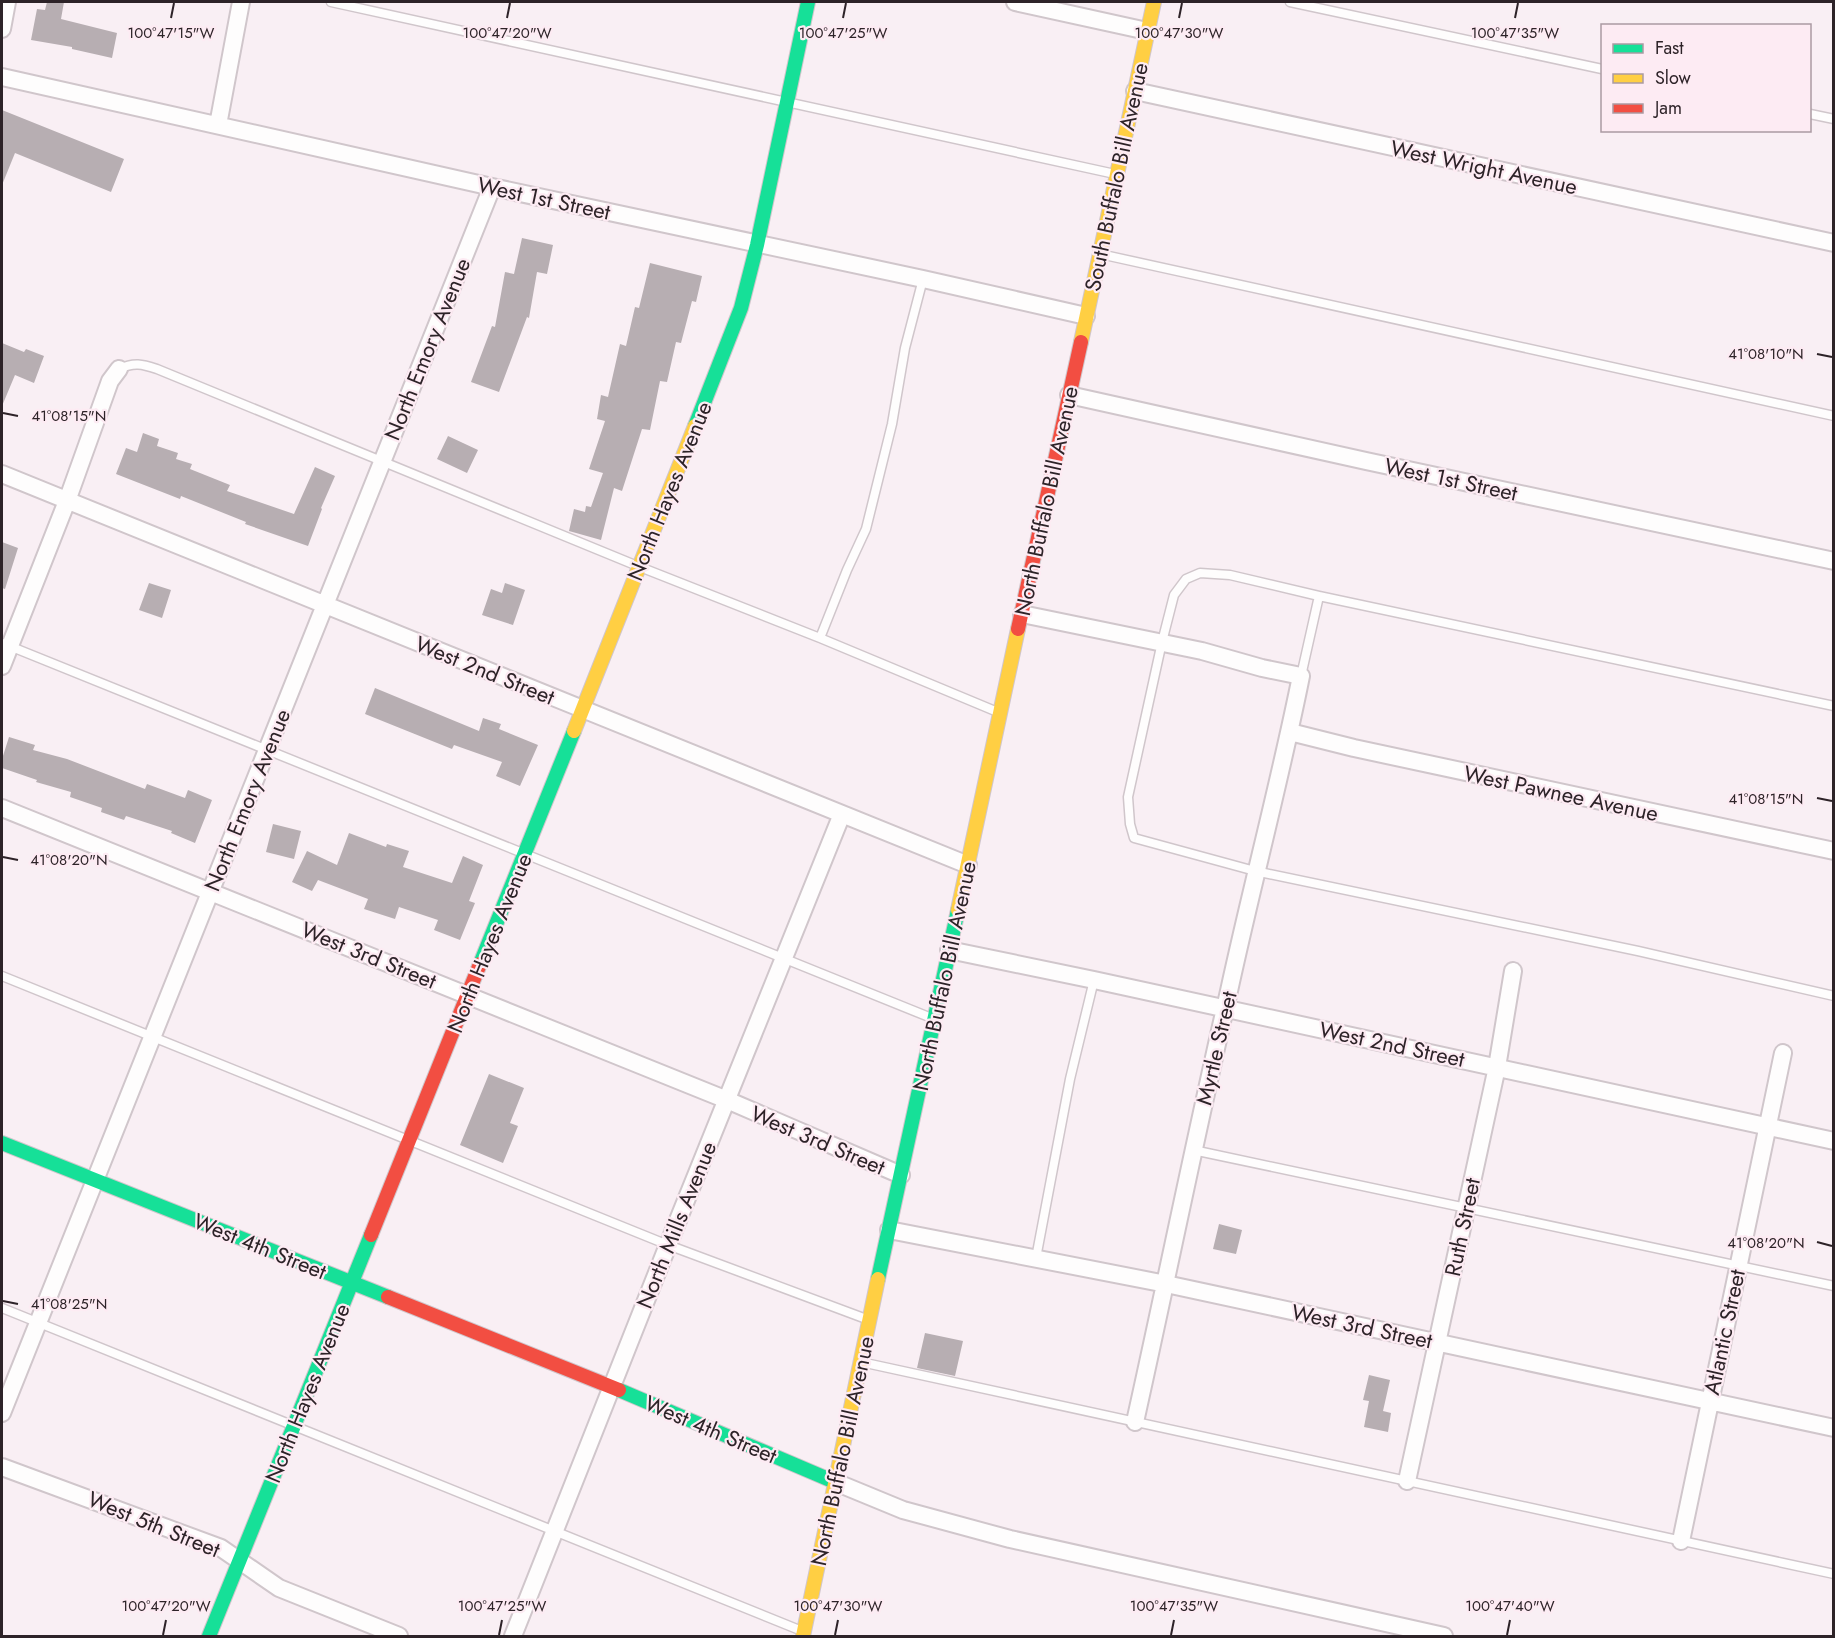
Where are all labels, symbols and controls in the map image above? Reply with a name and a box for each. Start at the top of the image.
text: 100°47'15"W [128,22,215,44]
text: 100°47'20"W [462,22,552,44]
text: 100°47'25"W [799,22,887,44]
text: 100°47'30"W [1135,22,1224,44]
text: 100°47'35"W [1471,22,1559,44]
legend [1601,24,1811,132]
text: Fast [1655,35,1684,61]
street label: South Buffalo Bill Avenue [1076,60,1156,294]
text: Slow [1655,65,1692,91]
text: Jam [1653,95,1682,121]
street label: West Wright Avenue [1388,132,1580,202]
street label: West 1st Street [475,168,614,228]
street label: North Emory Avenue [376,253,478,445]
text: 41°08'10"N [1728,343,1804,365]
street label: North Buffalo Bill Avenue [1006,383,1086,619]
street label: North Hayes Avenue [618,396,720,586]
text: 41°08'15"N [32,405,106,427]
street label: West 1st Street [1382,449,1521,509]
street label: West 2nd Street [410,627,560,713]
street label: North Emory Avenue [196,704,298,896]
street label: West Pawnee Avenue [1461,757,1661,829]
text: 41°08'15"N [1729,788,1803,810]
street label: North Hayes Avenue [438,848,540,1038]
text: 41°08'20"N [30,849,108,871]
street label: North Buffalo Bill Avenue [904,858,984,1094]
street label: West 3rd Street [297,913,442,997]
street label: Myrtle Street [1187,987,1245,1108]
street label: West 2nd Street [1316,1013,1468,1075]
street label: West 3rd Street [746,1097,891,1183]
street label: North Mills Avenue [628,1137,724,1313]
street label: Ruth Street [1436,1174,1488,1279]
street label: West 4th Street [189,1205,332,1287]
text: 41°08'20"N [1727,1232,1805,1254]
street label: Atlantic Street [1695,1266,1753,1398]
text: 41°08'25"N [31,1293,107,1315]
street label: West 3rd Street [1289,1295,1436,1357]
street label: North Hayes Avenue [256,1298,358,1488]
street label: North Buffalo Bill Avenue [802,1333,882,1569]
street label: West 4th Street [640,1387,783,1472]
street label: West 5th Street [83,1483,226,1565]
text: 100°47'20"W [121,1595,211,1617]
text: 100°47'25"W [458,1595,546,1617]
text: 100°47'30"W [794,1595,883,1617]
text: 100°47'35"W [1130,1595,1218,1617]
text: 100°47'40"W [1465,1595,1555,1617]

